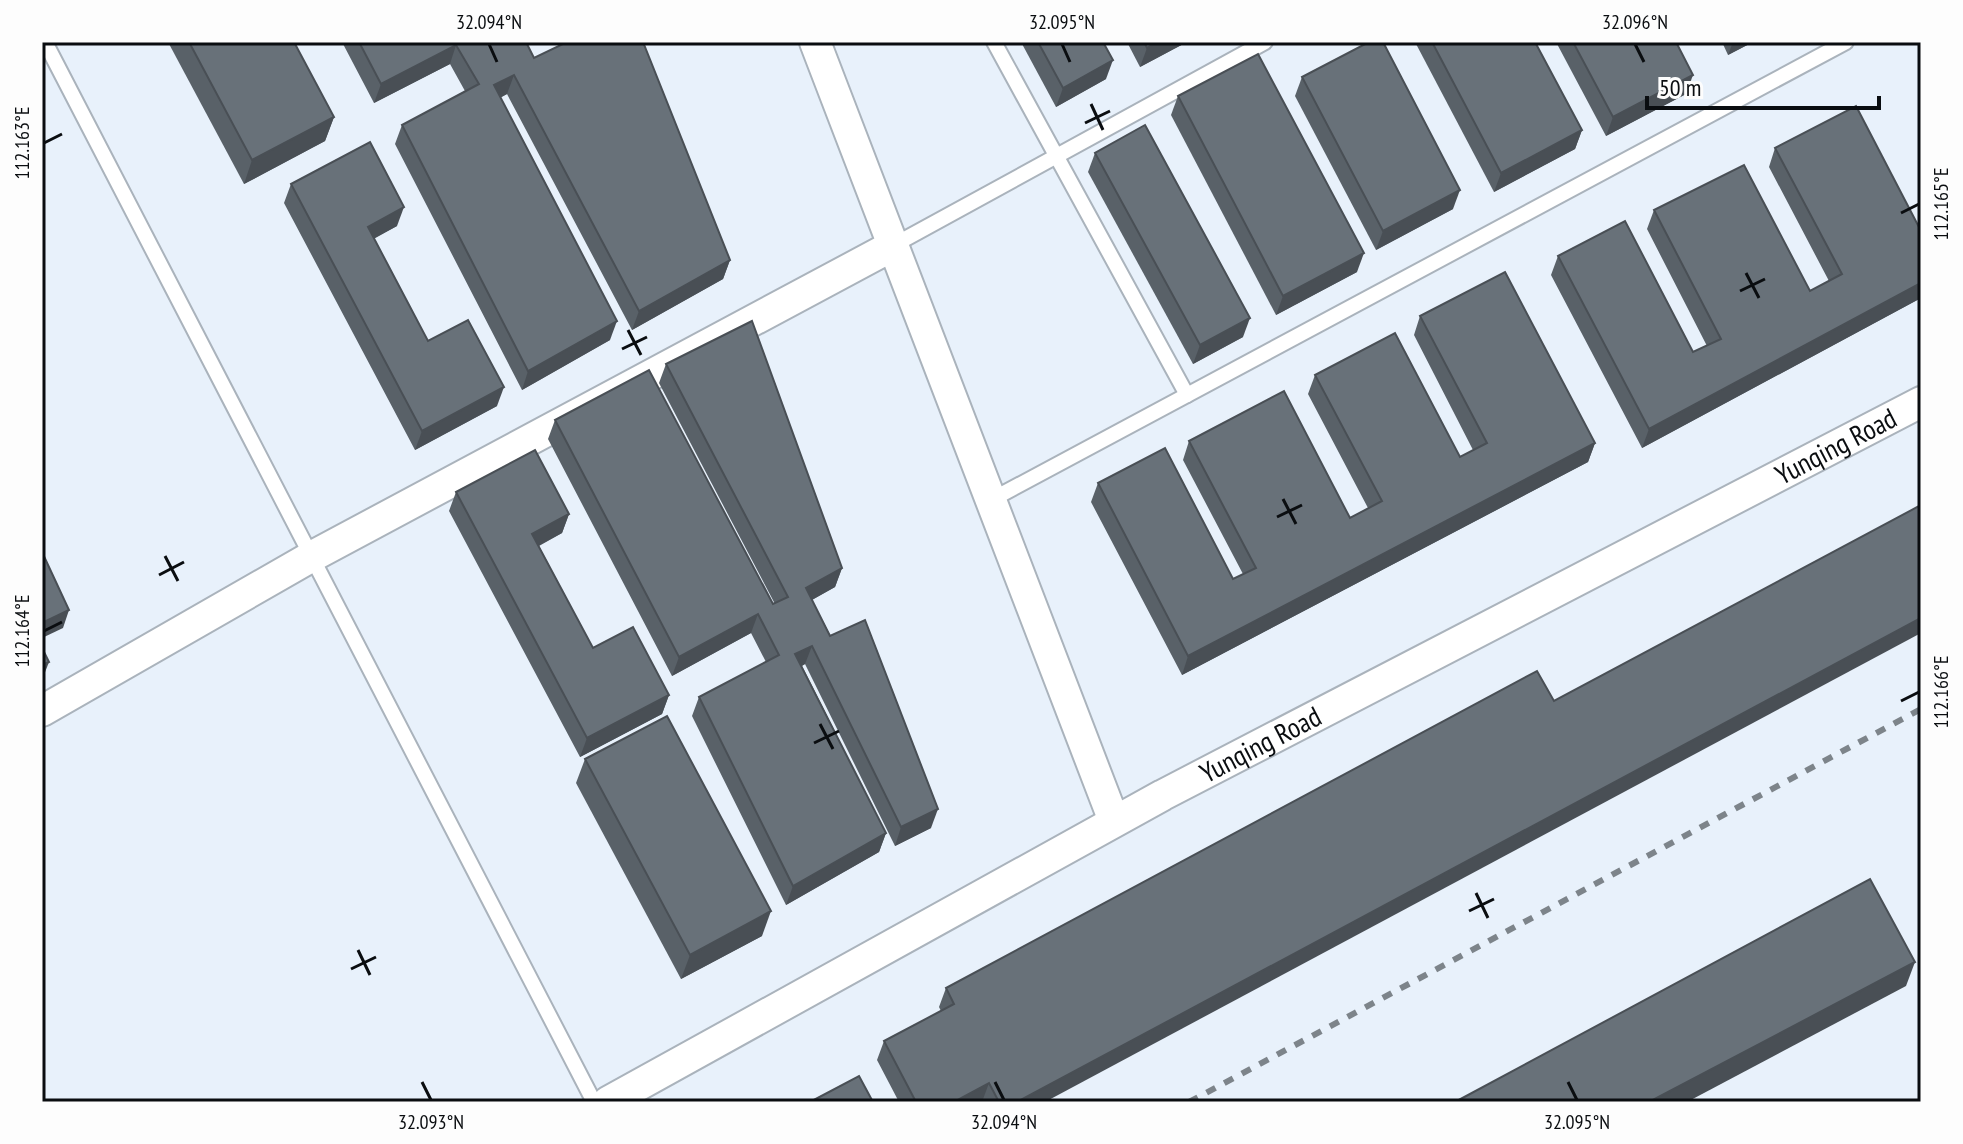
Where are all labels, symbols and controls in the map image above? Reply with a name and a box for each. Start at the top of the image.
text: 32.094°N [456,9,522,35]
text: 32.095°N [1029,9,1095,35]
text: 32.096°N [1602,9,1668,35]
scale bar [1647,60,1879,110]
text: 50 m [1659,72,1701,103]
text: 112.163°E [9,107,35,179]
text: 112.165°E [1928,168,1954,240]
street label: Yunqing Road [1768,399,1903,493]
text: 112.164°E [9,595,35,667]
text: 112.166°E [1928,656,1954,728]
street label: Yunqing Road [1193,697,1327,791]
text: 32.093°N [398,1109,464,1135]
text: 32.094°N [971,1109,1037,1135]
text: 32.095°N [1544,1109,1610,1135]

